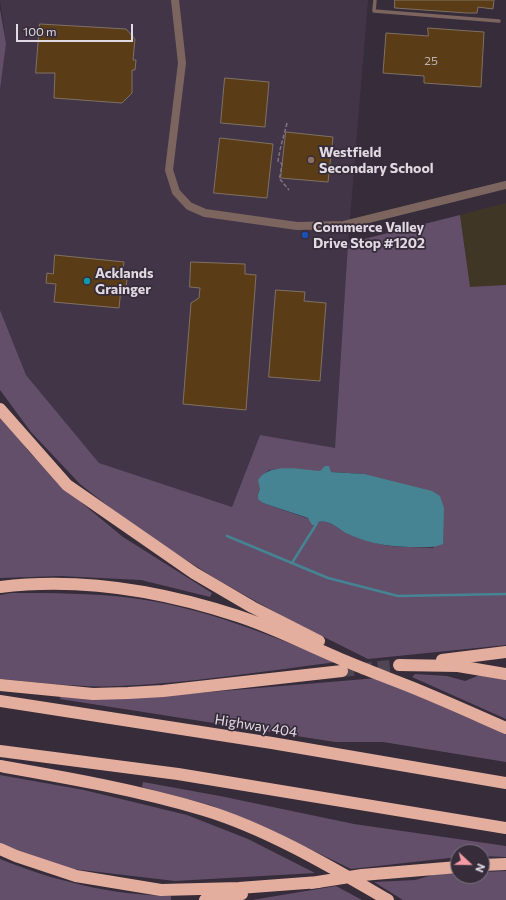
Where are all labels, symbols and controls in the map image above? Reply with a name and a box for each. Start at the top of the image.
scale bar [18,16,135,42]
text: 100 m [23,24,57,38]
house number: 25 [424,54,438,68]
place label: Westfield Secondary School [319,144,434,176]
marker: Westfield Secondary School [306,155,316,165]
place label: Commerce Valley Drive Stop #1202 [313,219,425,252]
marker: Commerce Valley Drive Stop #1202 [300,230,310,240]
place label: Acklands Grainger [95,265,154,298]
marker: Acklands Grainger [82,276,92,286]
street label: Highway 404 [213,711,299,741]
north arrow [450,844,490,884]
text: N [473,862,488,875]

